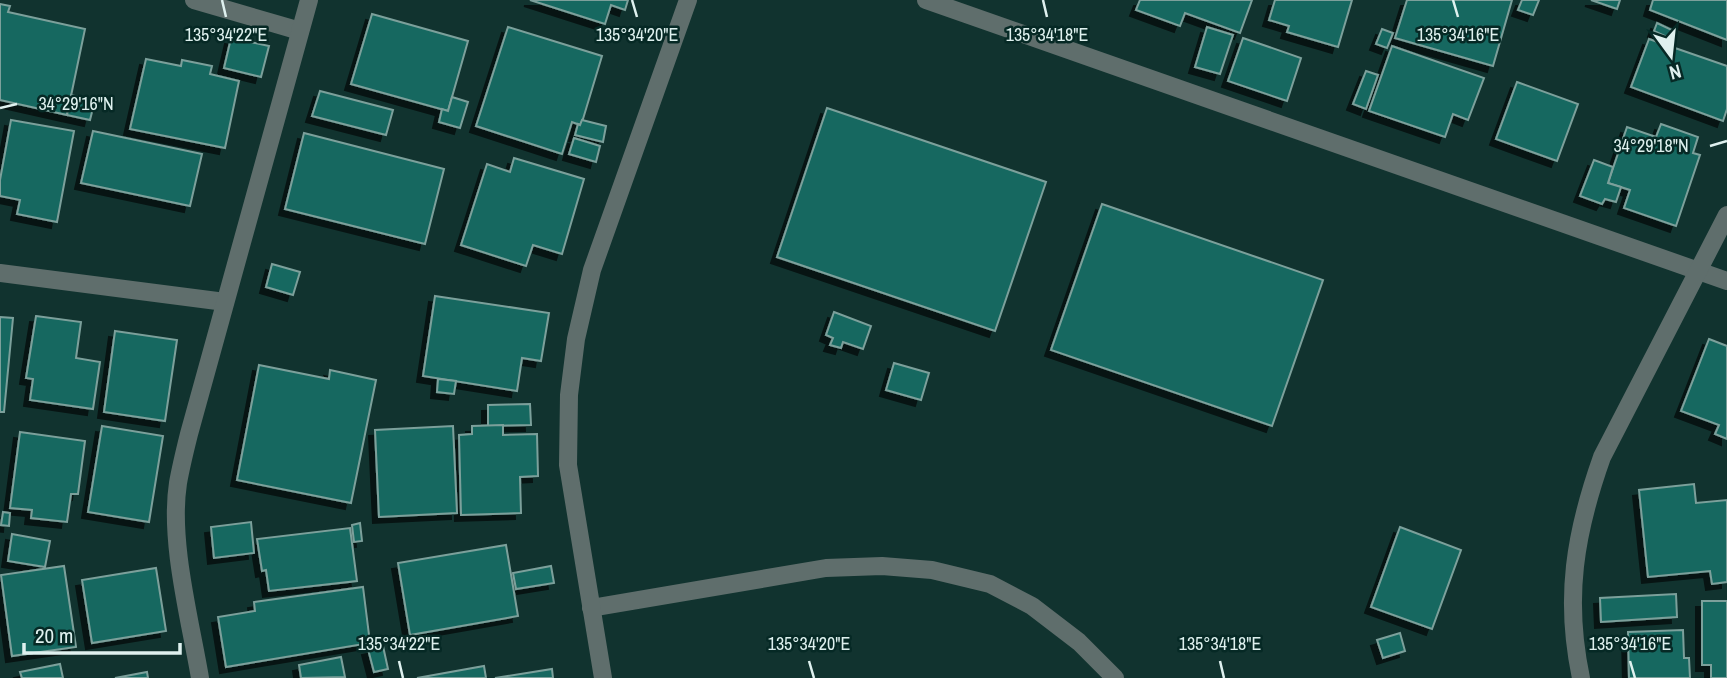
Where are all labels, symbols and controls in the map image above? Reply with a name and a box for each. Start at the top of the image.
north arrow [1636,21,1706,91]
text: 135°34'22"E [185,22,267,47]
text: 135°34'20"E [596,22,678,47]
text: 135°34'18"E [1006,22,1088,47]
text: 135°34'16"E [1417,22,1499,47]
text: N [1667,58,1684,86]
text: 34°29'16"N [38,91,114,116]
text: 34°29'18"N [1613,133,1689,158]
scale bar [24,612,180,656]
text: 20 m [35,621,73,650]
text: 135°34'22"E [358,631,440,656]
text: 135°34'20"E [768,631,850,656]
text: 135°34'18"E [1179,631,1261,656]
text: 135°34'16"E [1589,631,1671,656]

